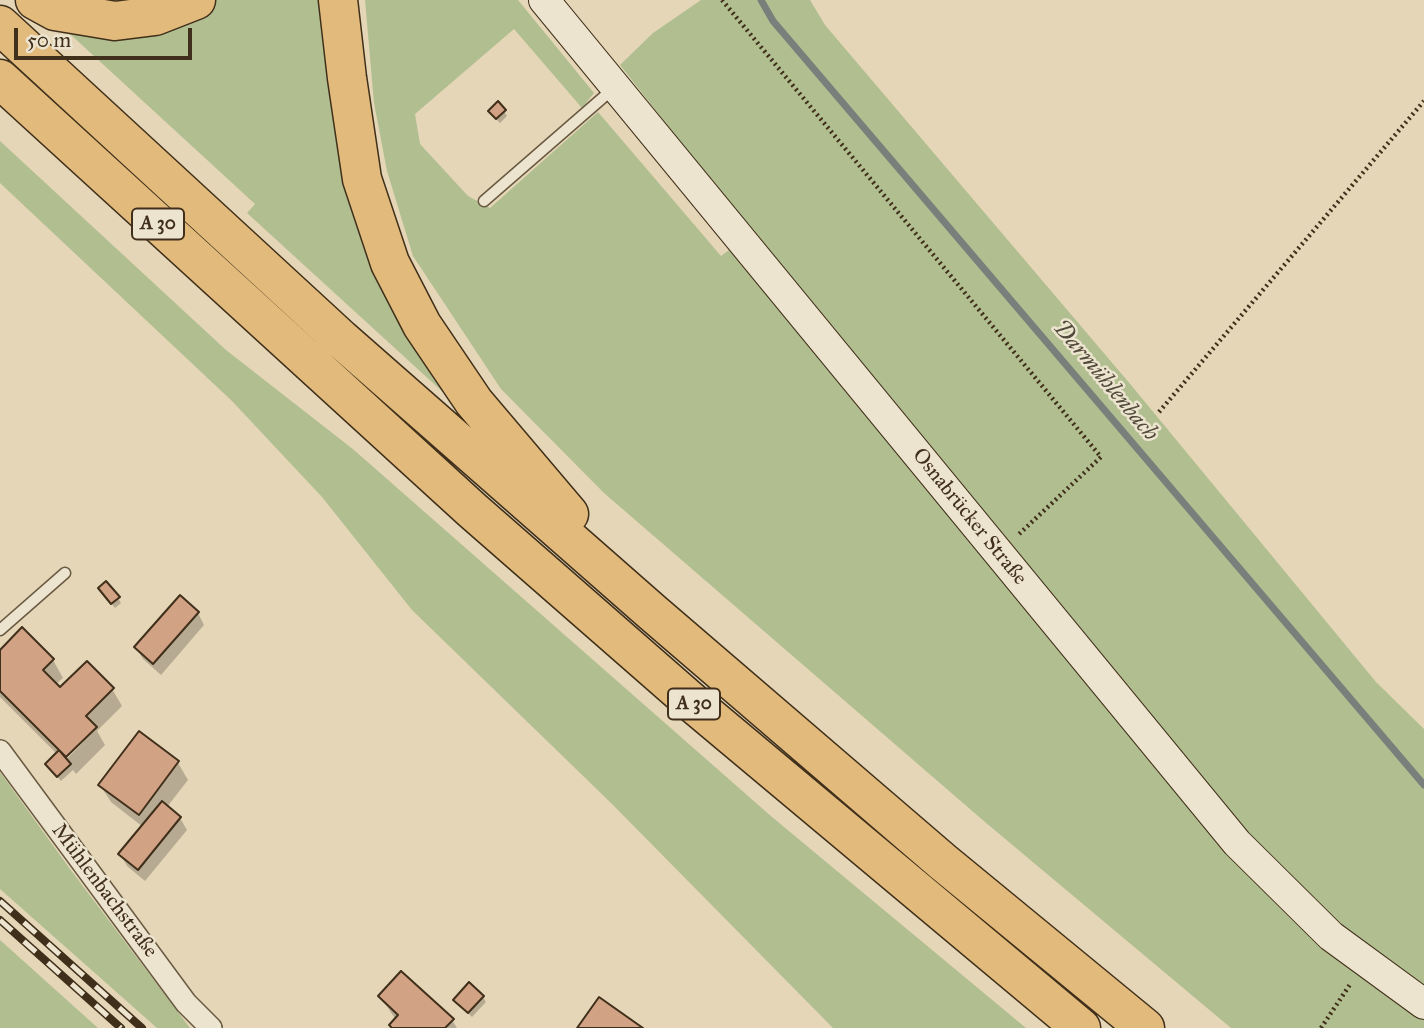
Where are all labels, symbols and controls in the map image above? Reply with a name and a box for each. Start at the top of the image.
scale bar [18,14,196,58]
text: 50 m [27,27,71,53]
road number: A 30 [132,208,184,240]
water label: Darmühlenbach [1046,315,1164,447]
street label: Osnabrücker Straße [906,444,1032,590]
road number: A 30 [668,688,720,720]
street label: Mühlenbachstraße [45,819,163,963]

